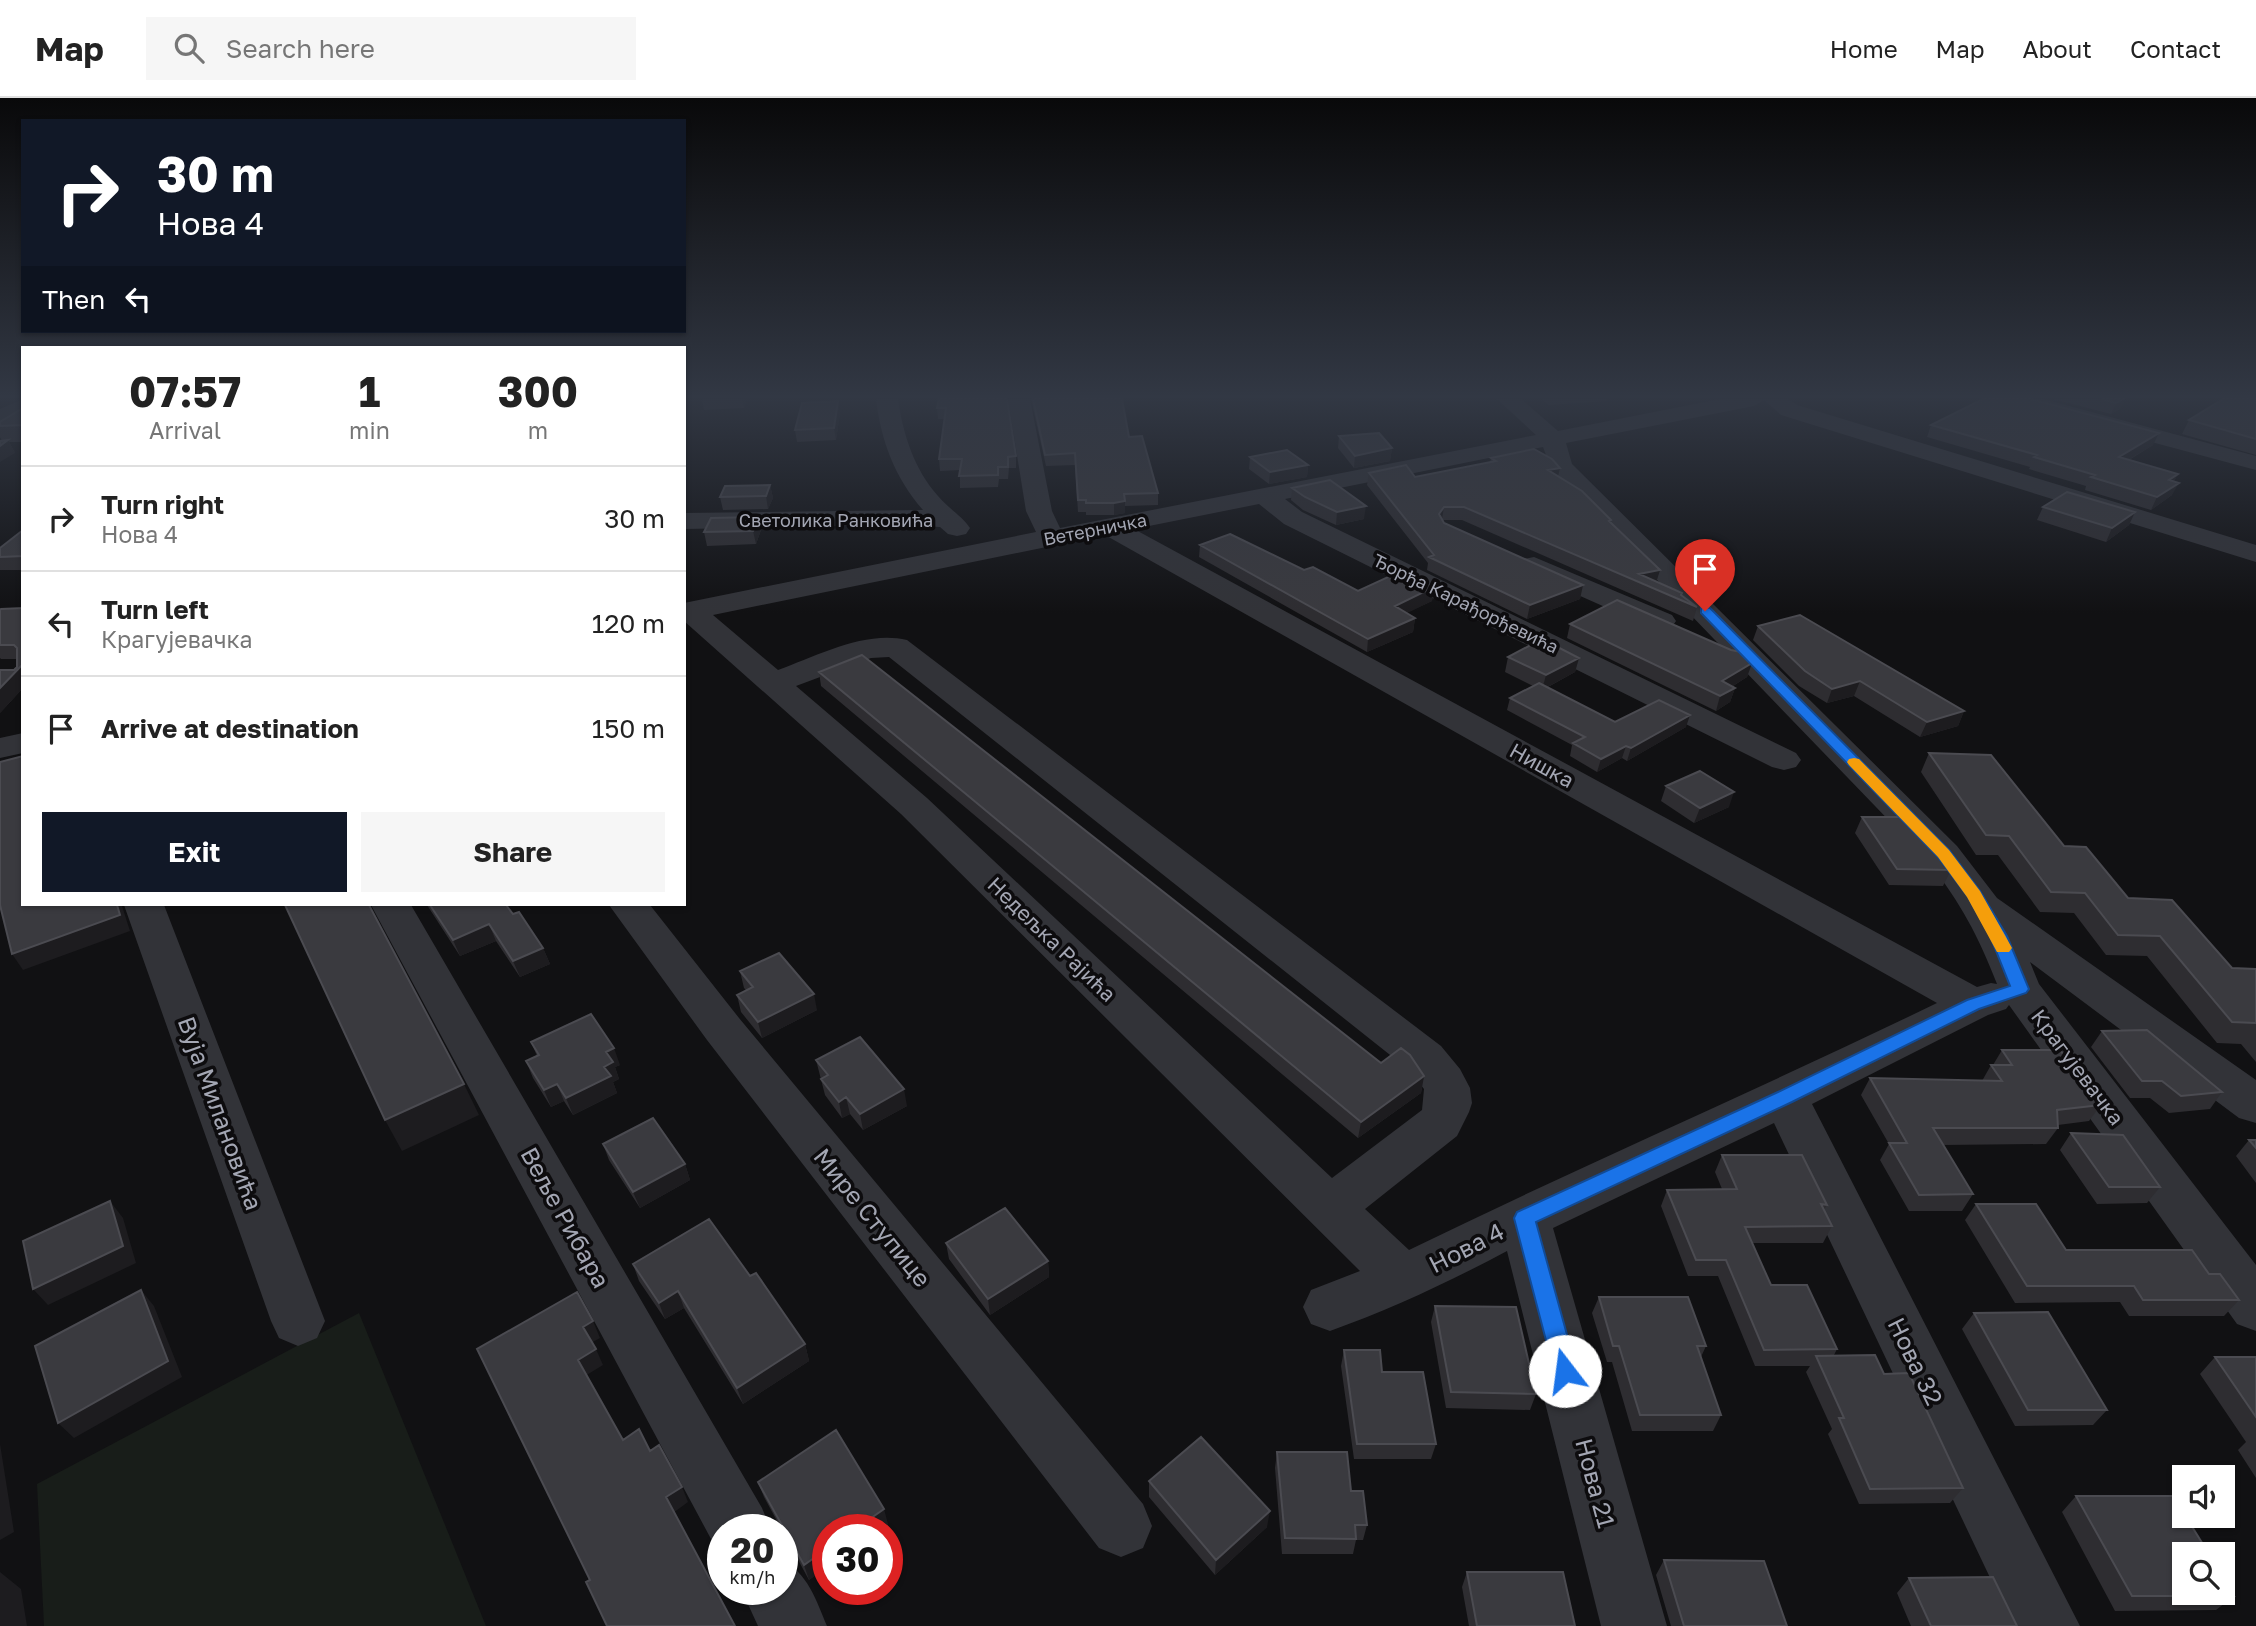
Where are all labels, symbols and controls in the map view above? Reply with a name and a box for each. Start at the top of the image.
search box [146,17,636,80]
text: Map [35,29,104,68]
icon: search [170,29,208,67]
text: Search here [226,33,375,64]
text: Home [1830,34,1898,63]
text: Map [1936,34,1985,63]
text: About [2023,34,2092,63]
text: Contact [2130,34,2221,63]
text: 30 m [157,144,274,203]
icon: right [42,147,133,238]
text: Нова 4 [157,204,264,242]
icon: left [119,280,157,318]
text: Then [42,284,105,315]
text: 07:57 [129,366,241,416]
text: 1 [359,366,380,416]
text: 300 [498,366,578,416]
text: Arrival [149,416,221,444]
text: min [349,416,390,444]
text: m [528,416,548,444]
text: Turn right [101,489,224,520]
icon: right [42,500,80,538]
text: 30 m [604,503,665,534]
street label: Ветерничка [1041,508,1149,550]
street label: Светолика Ранковића [739,509,933,531]
text: Нова 4 [101,520,178,548]
pin [1675,539,1735,611]
street label: Ђорђа Карађорђевића [1370,548,1562,658]
icon: arrive [1686,550,1724,588]
text: Turn left [101,594,209,625]
icon: left [42,605,80,643]
text: 120 m [592,608,665,639]
text: Крагујевачка [101,625,252,653]
icon: arrive [42,710,80,748]
text: Arrive at destination [101,713,359,744]
text: 150 m [592,713,665,744]
street label: Нишка [1505,737,1579,793]
button: Exit [42,812,347,892]
button: Share [361,812,665,892]
street label: Недељка Рајића [982,871,1122,1007]
street label: Крагујевачка [2026,1004,2130,1130]
street label: Вуја Милановића [173,1012,269,1214]
street label: Веље Рибара [515,1141,617,1293]
street label: Мире Ступице [808,1142,938,1292]
street label: Нова 4 [1424,1216,1508,1278]
street label: Нова 32 [1882,1313,1950,1409]
position arrow [1528,1334,1602,1408]
street label: Нова 21 [1570,1435,1622,1531]
map controls [2172,1465,2235,1605]
button: sound [2172,1465,2235,1528]
speed limit sign: 30 [812,1514,903,1605]
text: 20 [730,1529,775,1571]
button: search [2172,1542,2235,1605]
text: km/h [730,1566,775,1588]

